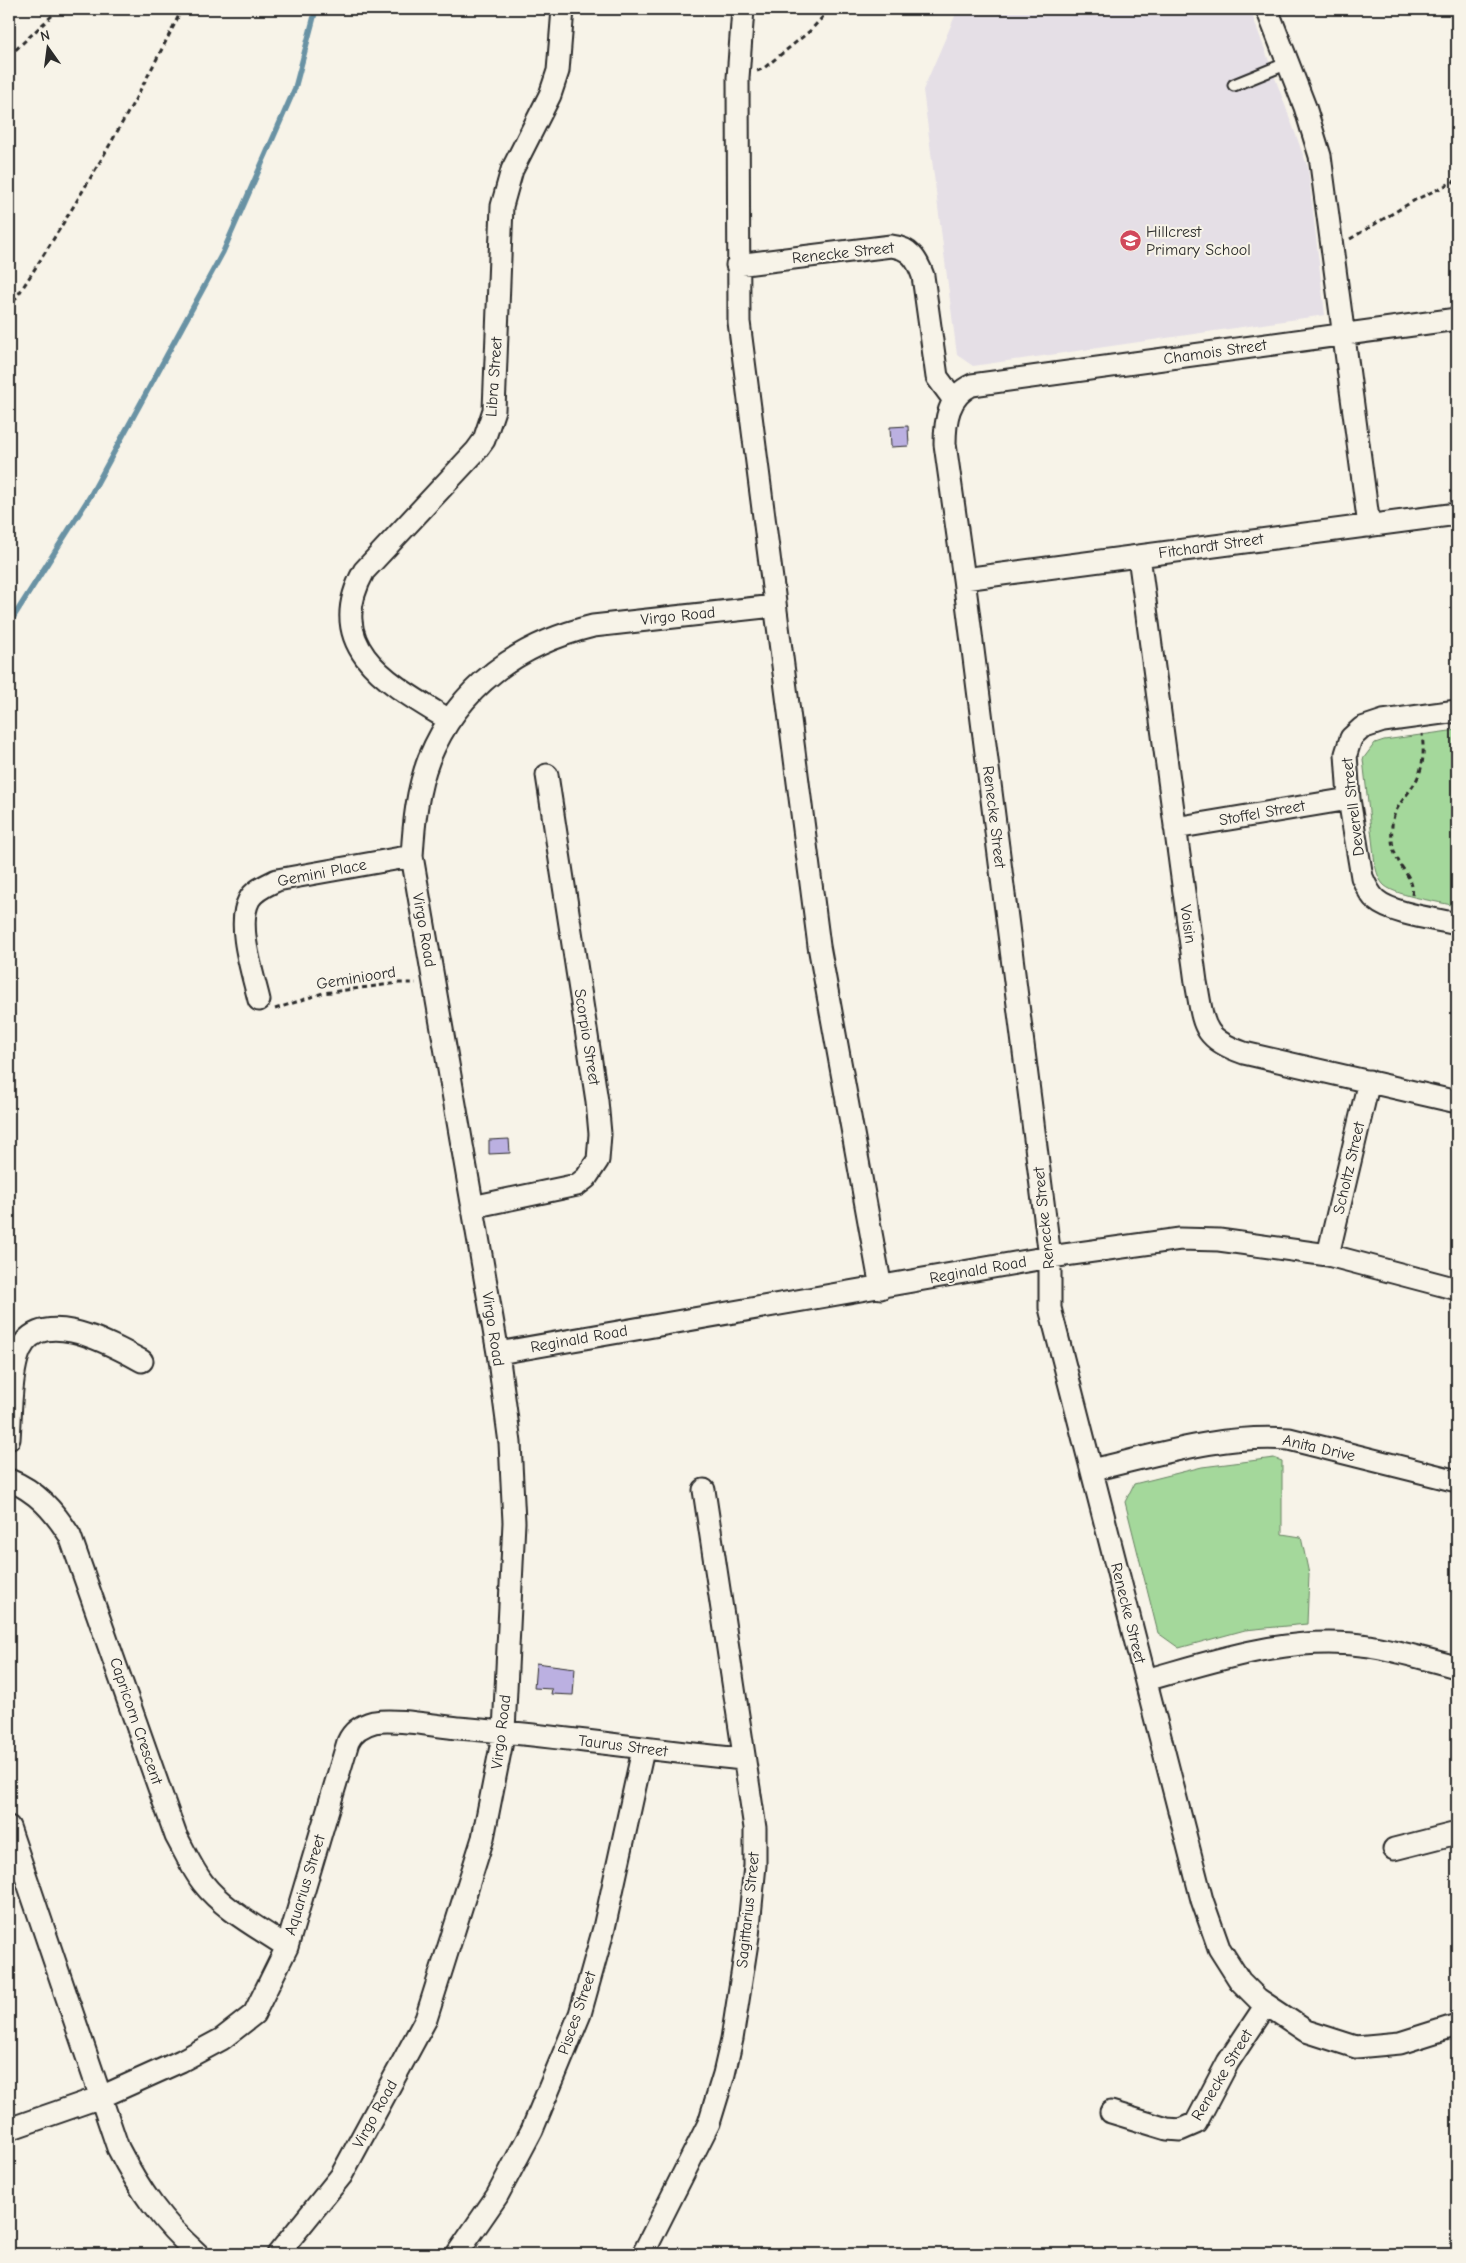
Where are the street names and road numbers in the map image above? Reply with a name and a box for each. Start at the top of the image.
street label: Renecke Street [791,239,895,267]
street label: Libra Street [482,336,506,417]
street label: Chamois Street [1162,336,1268,368]
street label: Fitchardt Street [1157,530,1265,562]
street label: Virgo Road [640,603,716,629]
street label: Deverell Street [1338,756,1368,857]
street label: Renecke Street [979,765,1009,870]
street label: Stoffel Street [1218,797,1307,829]
street label: Gemini Place [276,856,368,890]
street label: Virgo Road [409,892,439,968]
street label: Voisin [1176,904,1200,944]
street label: Geminioord [315,963,397,993]
street label: Scorpio Street [570,988,604,1087]
street label: Scholtz Street [1330,1120,1368,1216]
street label: Renecke Street [1030,1166,1058,1270]
street label: Reginald Road [928,1253,1028,1287]
street label: Virgo Road [478,1291,508,1367]
street label: Reginald Road [529,1322,629,1356]
street label: Anita Drive [1281,1431,1357,1465]
street label: Renecke Street [1107,1561,1149,1665]
street label: Capricorn Crescent [106,1655,166,1787]
street label: Virgo Road [488,1694,514,1770]
street label: Taurus Street [577,1732,669,1760]
street label: Aquarius Street [281,1832,329,1937]
street label: Sagittarius Street [733,1851,763,1969]
street label: Pisces Street [554,1969,600,2057]
street label: Renecke Street [1188,2026,1256,2124]
street label: Virgo Road [349,2077,401,2151]

